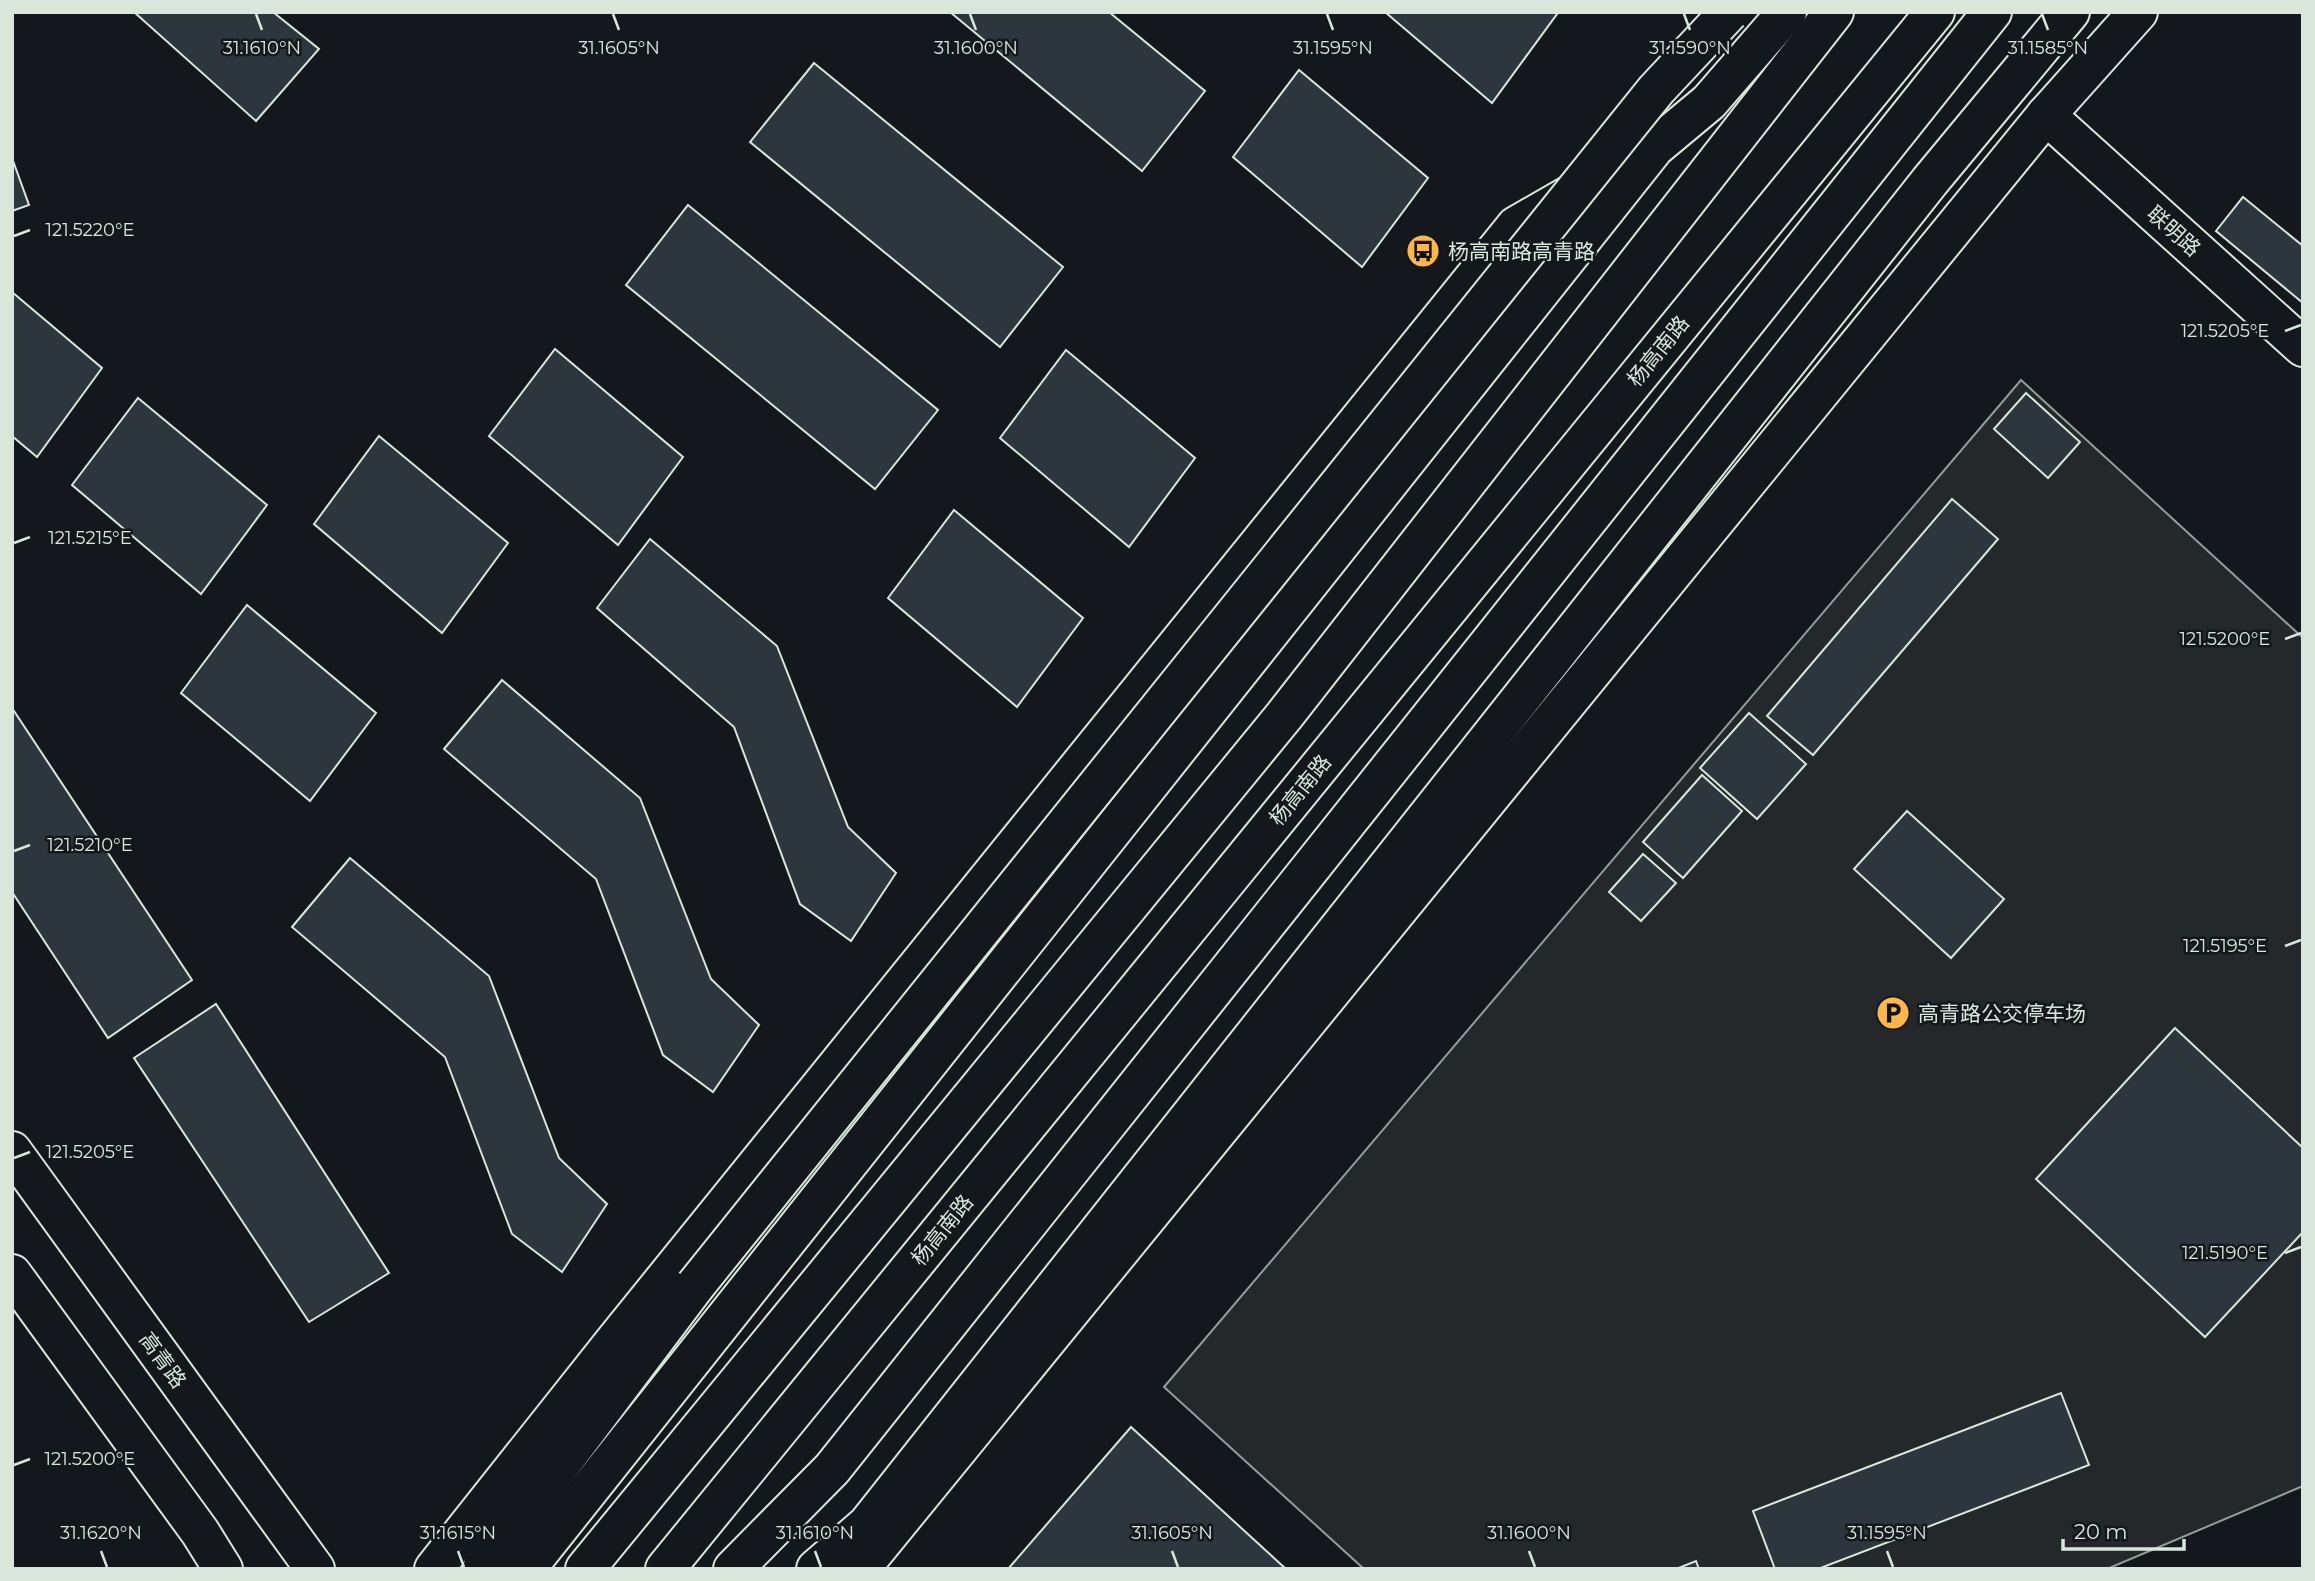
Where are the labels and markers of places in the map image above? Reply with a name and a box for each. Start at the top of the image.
bus stop icon: 杨高南路高青路 [1404,232,1442,270]
place label: 杨高南路高青路 [1448,239,1595,264]
parking icon: 高青路公交停车场 [1874,994,1912,1032]
place label: 高青路公交停车场 [1918,1001,2086,1026]

